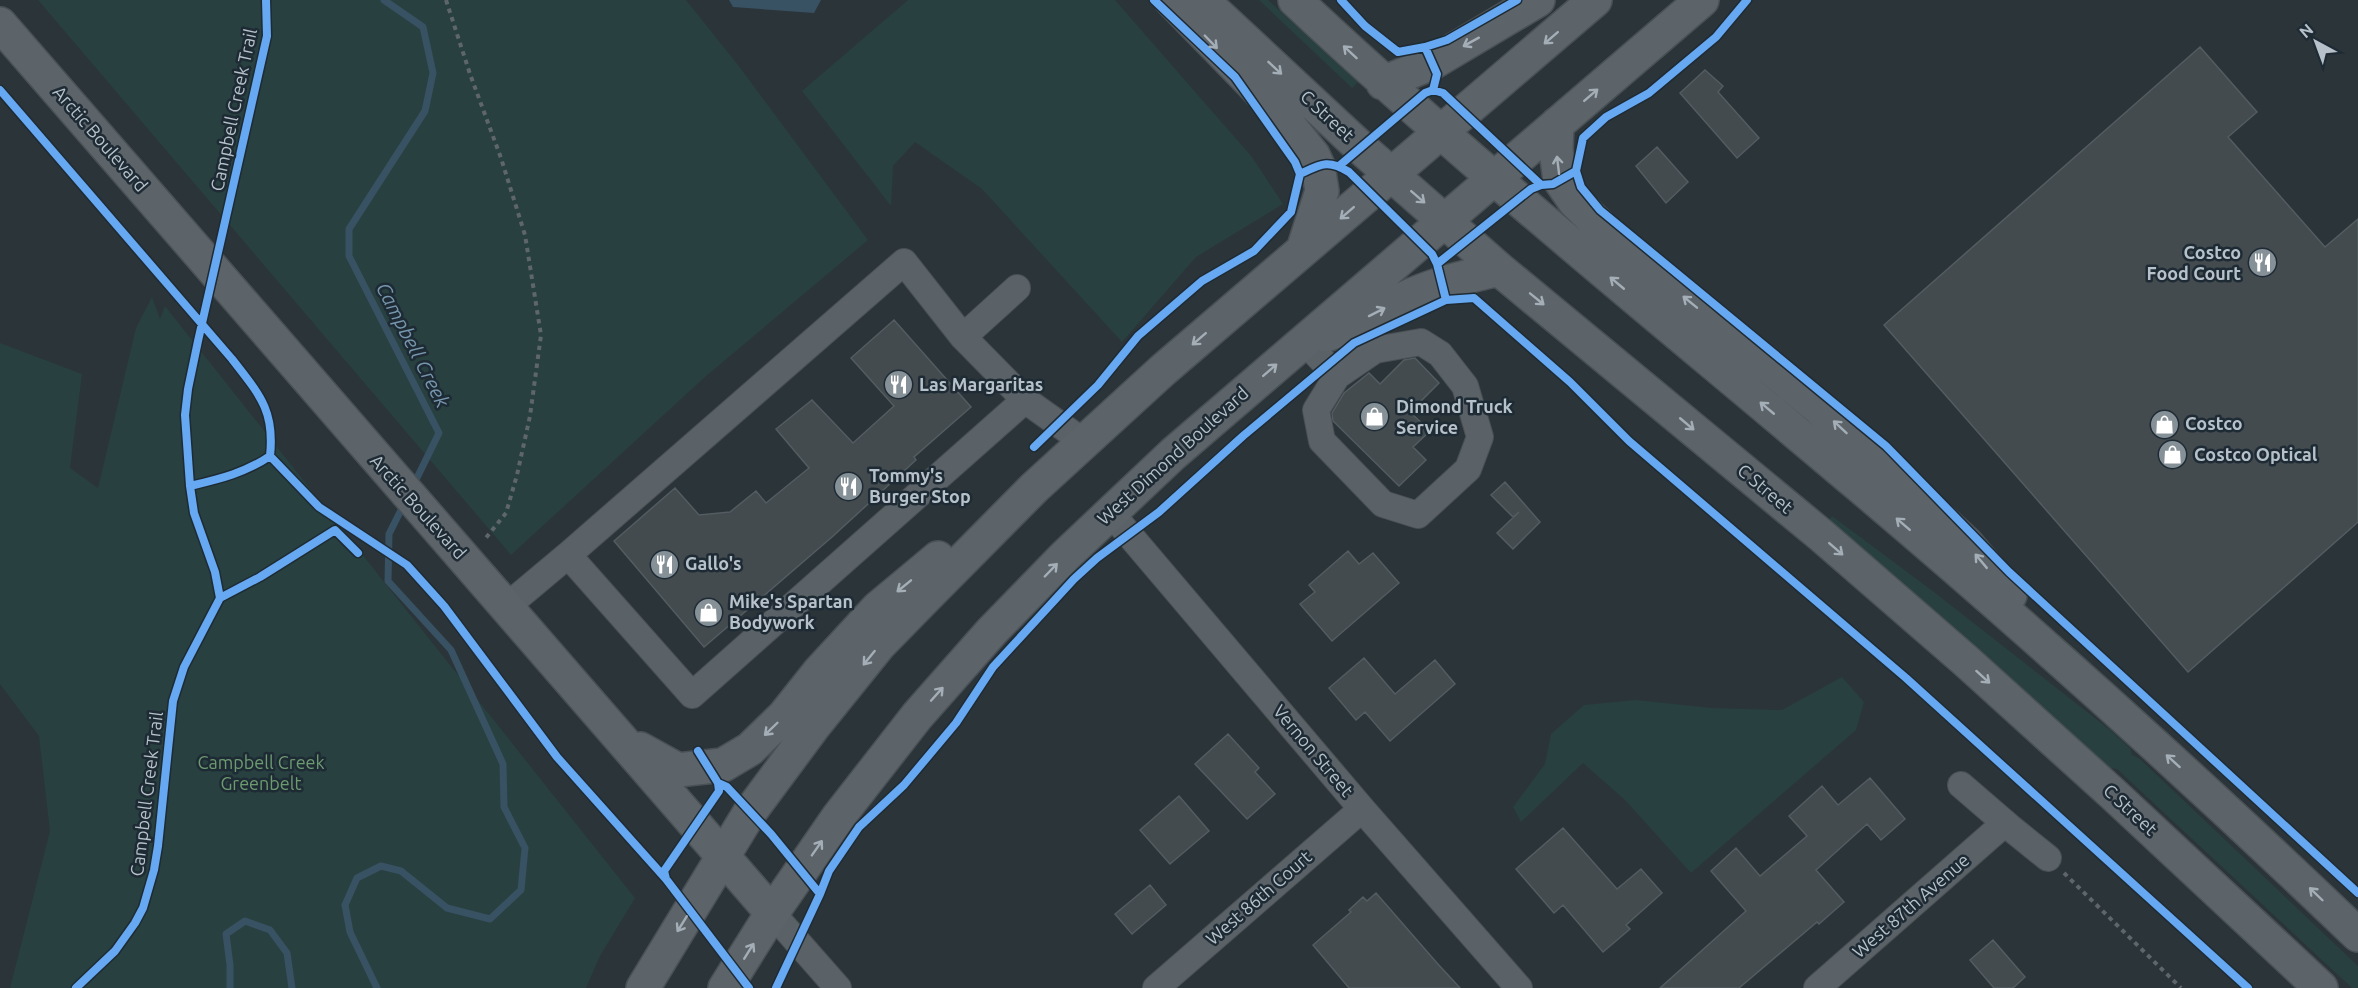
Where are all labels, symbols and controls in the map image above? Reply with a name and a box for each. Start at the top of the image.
north arrow [2286,12,2346,72]
text: N [2296,20,2317,41]
street label: Campbell Creek Trail [206,26,260,193]
one-way arrow [1543,31,1558,45]
one-way arrow [1204,34,1219,49]
one-way arrow [1462,36,1479,48]
one-way arrow [1343,45,1358,59]
one-way arrow [1268,61,1283,75]
street label: Arctic Boulevard [50,82,152,195]
street label: C Street [1297,86,1358,145]
one-way arrow [1583,88,1598,102]
one-way arrow [1553,155,1564,175]
one-way arrow [1410,190,1425,204]
one-way arrow [1340,206,1355,220]
place label: Costco Food Court [2146,242,2241,283]
restaurant icon: Costco Food Court [2246,247,2278,279]
one-way arrow [1610,276,1625,290]
water label: Campbell Creek [372,278,455,412]
one-way arrow [1529,292,1545,305]
one-way arrow [1682,296,1698,309]
one-way arrow [1368,305,1386,317]
one-way arrow [1191,333,1207,346]
one-way arrow [1262,363,1277,377]
restaurant icon: Las Margaritas [882,369,914,401]
place label: Las Margaritas [919,374,1043,394]
street label: West Dimond Boulevard [1093,382,1252,528]
place label: Dimond Truck Service [1396,396,1513,437]
shop icon: Dimond Truck Service [1359,401,1391,433]
one-way arrow [1760,401,1775,415]
shop icon: Costco [2148,408,2180,440]
place label: Costco [2185,413,2242,433]
one-way arrow [1679,417,1695,430]
one-way arrow [1833,420,1848,434]
shop icon: Costco Optical [2157,439,2189,471]
place label: Costco Optical [2194,444,2318,464]
street label: Arctic Boulevard [367,450,471,562]
street label: C Street [1734,460,1797,517]
place label: Tommy's Burger Stop [869,465,971,506]
restaurant icon: Tommy's Burger Stop [832,470,864,502]
one-way arrow [1896,517,1911,531]
one-way arrow [1828,542,1843,556]
restaurant icon: Gallo's [648,548,680,580]
place label: Gallo's [685,553,742,573]
one-way arrow [1975,553,1988,569]
one-way arrow [1044,563,1058,578]
one-way arrow [896,580,912,593]
place label: Mike's Spartan Bodywork [729,591,853,632]
shop icon: Mike's Spartan Bodywork [692,596,724,628]
one-way arrow [862,650,876,665]
one-way arrow [1976,670,1991,684]
one-way arrow [930,687,944,702]
street label: Vernon Street [1270,701,1358,800]
street label: Campbell Creek Trail [126,710,166,877]
one-way arrow [764,721,779,736]
park label: Campbell Creek Greenbelt [197,752,325,793]
one-way arrow [2166,754,2181,768]
street label: C Street [2100,780,2161,839]
one-way arrow [811,840,823,856]
street label: West 86th Court [1202,846,1315,948]
street label: West 87th Avenue [1848,849,1973,961]
one-way arrow [2308,887,2323,902]
one-way arrow [676,915,688,932]
one-way arrow [742,942,755,959]

